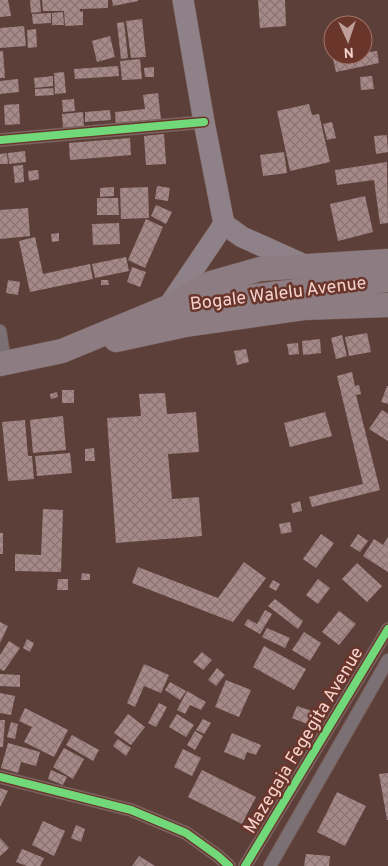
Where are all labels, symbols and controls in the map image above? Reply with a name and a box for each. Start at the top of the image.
north arrow [323,15,373,65]
text: N [343,43,354,60]
street label: Bogale Walelu Avenue [189,272,368,317]
street label: Mazegaja Fegegita Avenue [239,643,369,838]

